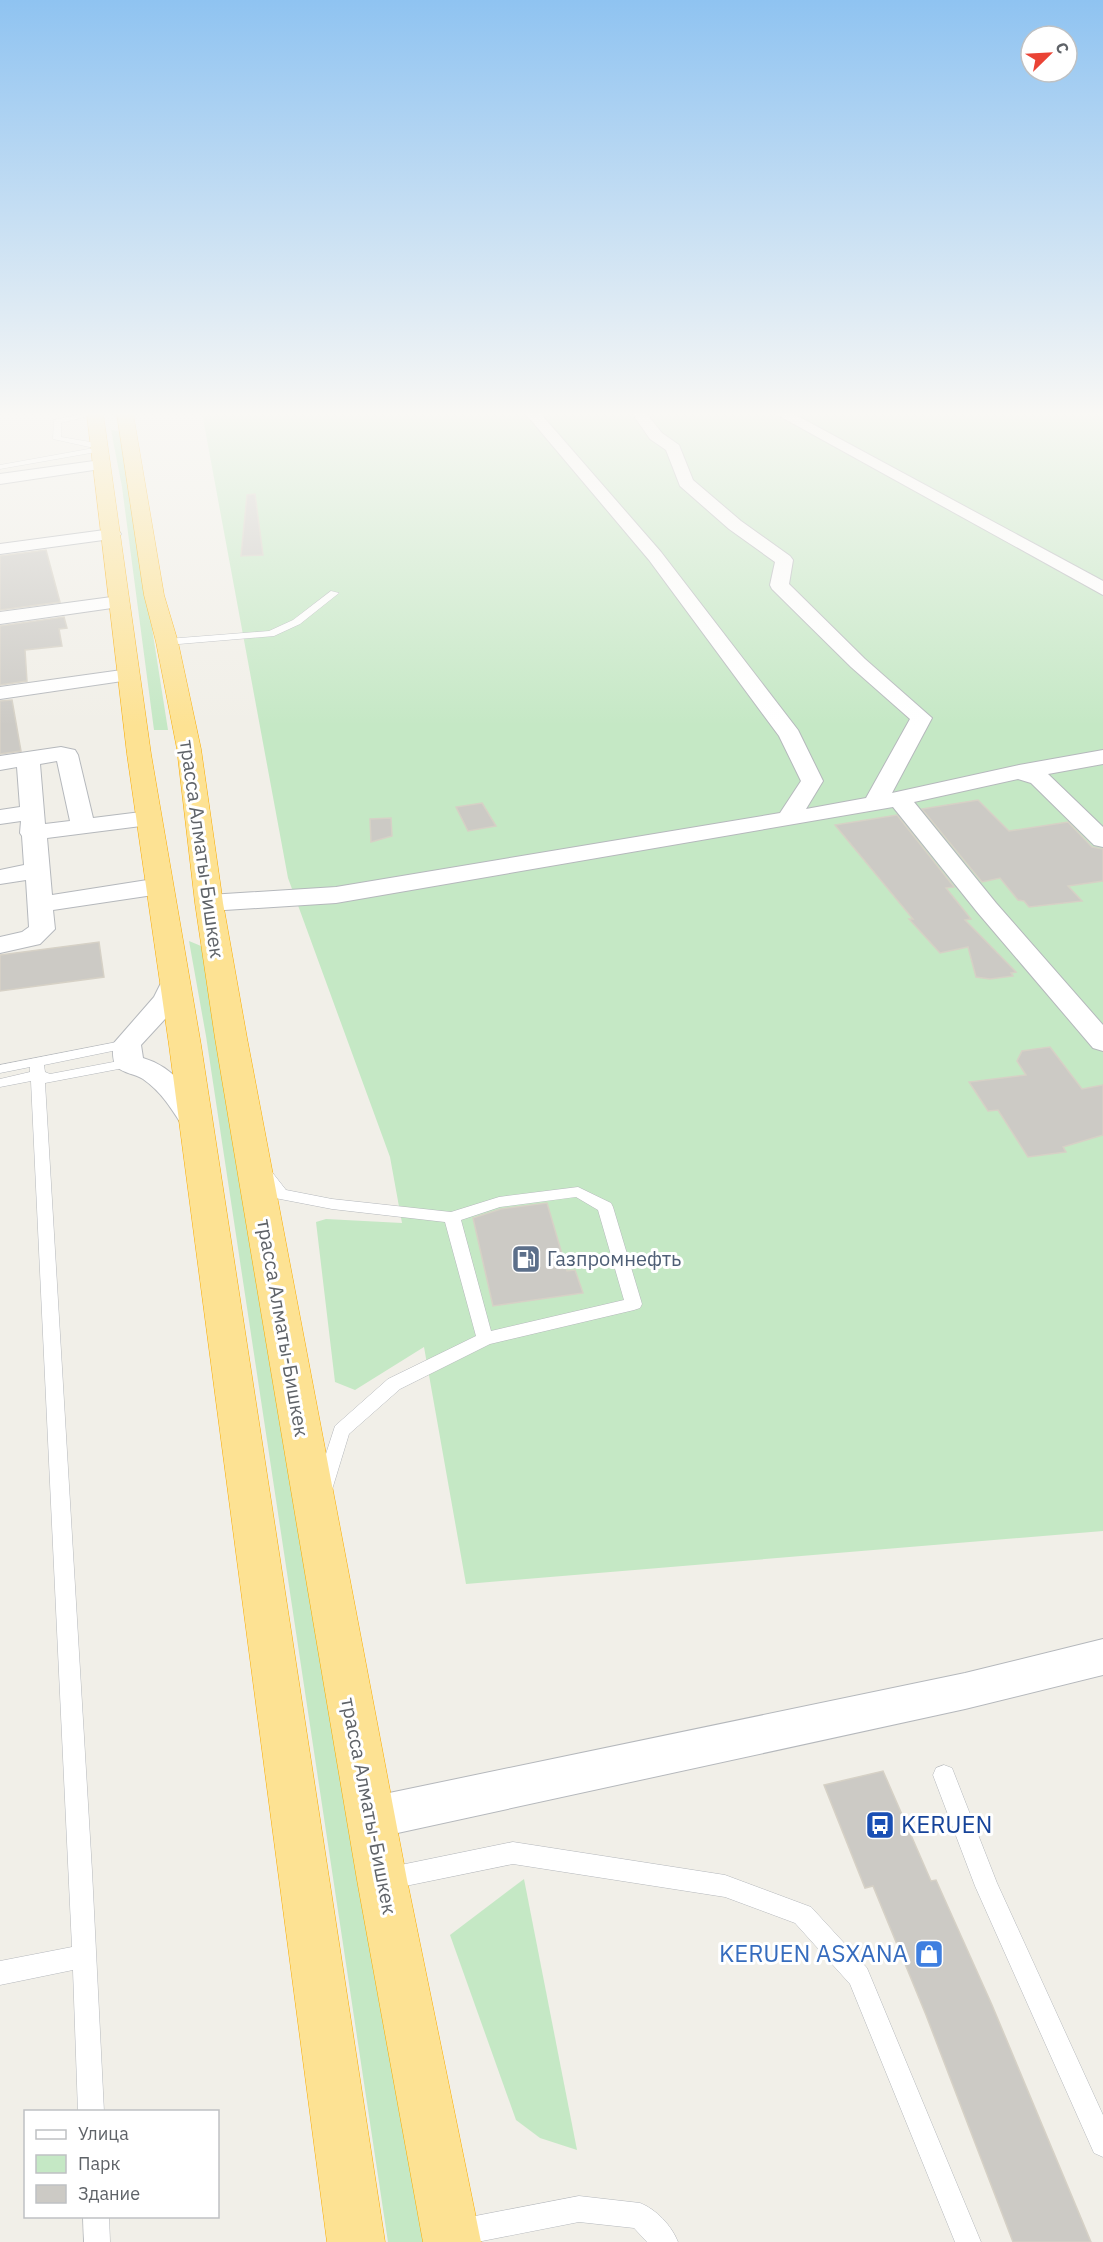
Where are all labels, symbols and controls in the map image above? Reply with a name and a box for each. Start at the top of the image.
north arrow [1019,24,1079,84]
text: С [1051,39,1074,57]
street label: трасса Алматы-Бишкек [174,738,231,960]
street label: трасса Алматы-Бишкек [251,1217,316,1439]
fuel station icon: Газпромнефть [510,1243,542,1275]
place label: Газпромнефть [547,1245,681,1272]
street label: трасса Алматы-Бишкек [335,1695,404,1917]
place label: KERUEN [901,1808,993,1840]
bus stop icon: KERUEN [864,1809,896,1841]
place label: KERUEN ASXANA [719,1937,908,1969]
shop icon: KERUEN ASXANA [913,1938,945,1970]
legend [24,2110,219,2218]
text: Улица [78,2122,129,2145]
text: Парк [78,2152,121,2175]
text: Здание [78,2182,140,2205]

